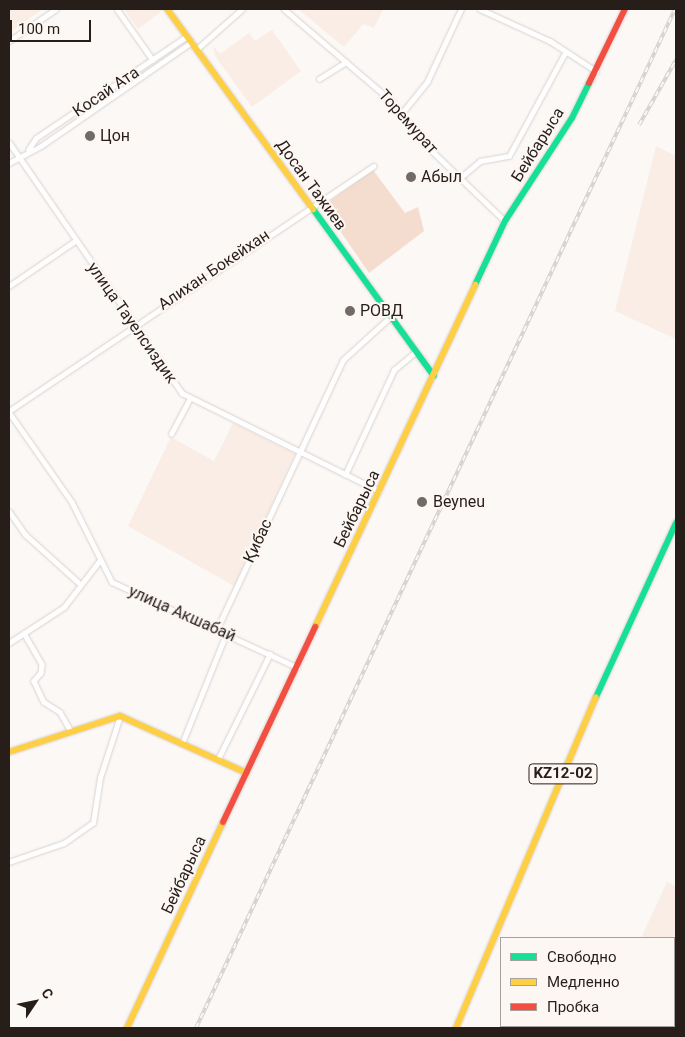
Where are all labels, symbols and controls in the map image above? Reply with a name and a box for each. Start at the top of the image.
scale bar [12,10,94,42]
text: 100 m [18,20,60,38]
street label: Косай Ата [69,63,143,121]
street label: Торемурат [374,86,442,158]
street label: Бейбарыса [508,104,568,186]
place label: Цон [100,126,130,146]
marker: Цон [84,130,96,142]
street label: Досан Тажиев [272,136,350,234]
place label: Абыл [421,167,462,187]
marker: Абыл [405,171,417,183]
street label: Алихан Бокейхан [155,226,273,314]
street label: улица Тауелсиздик [83,259,181,387]
place label: РОВД [360,301,403,321]
marker: РОВД [344,305,356,317]
street label: Бейбарыса [330,467,384,551]
place label: Beyneu [433,492,485,512]
marker: Beyneu [415,495,429,509]
street label: Қибас [240,516,276,566]
street label: улица Акшабай [125,582,239,646]
road number: KZ12-02 [528,762,598,786]
street label: Бейбарыса [158,833,210,917]
legend [500,937,675,1027]
text: Свободно [547,948,616,966]
text: Медленно [547,973,620,991]
north arrow [10,977,60,1027]
text: С [38,985,57,1002]
text: Пробка [547,998,599,1016]

